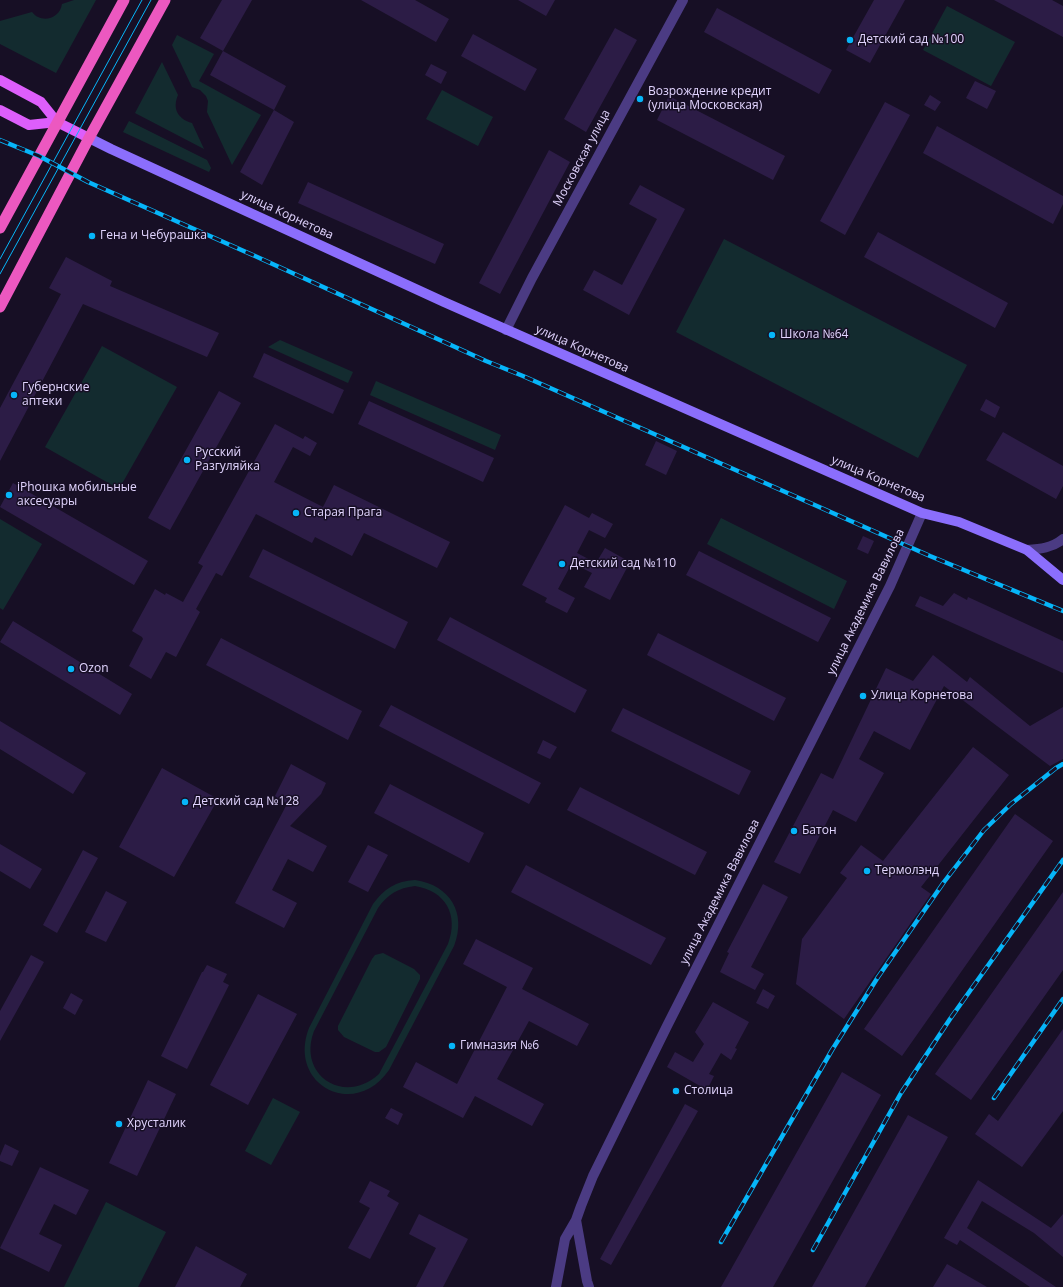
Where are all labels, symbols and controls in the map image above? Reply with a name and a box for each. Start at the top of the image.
place label: Детский сад №100 [858,33,964,47]
marker: Детский сад №100 [845,35,855,45]
place label: Возрождение кредит (улица Московская) [648,85,771,113]
marker: Возрождение кредит (улица Московская) [635,94,645,104]
street label: Московская улица [550,107,614,209]
street label: улица Корнетова [238,187,336,243]
place label: Гена и Чебурашка [100,229,207,243]
marker: Гена и Чебурашка [87,231,97,241]
street label: улица Корнетова [533,322,631,376]
place label: Школа №64 [780,328,848,342]
marker: Школа №64 [767,330,777,340]
place label: Губернские аптеки [22,381,89,409]
marker: Губернские аптеки [9,390,19,400]
place label: Русский Разгуляйка [195,446,260,474]
street label: улица Корнетова [829,453,927,505]
marker: Русский Разгуляйка [182,455,192,465]
place label: iPhoшка мобильные аксесуары [17,481,137,509]
marker: iPhoшка мобильные аксесуары [4,490,14,500]
place label: Старая Прага [304,506,382,520]
marker: Старая Прага [291,508,301,518]
street label: улица Академика Вавилова [824,527,908,677]
place label: Детский сад №110 [570,557,676,571]
marker: Детский сад №110 [557,559,567,569]
place label: Ozon [79,662,109,676]
marker: Ozon [66,664,76,674]
place label: Улица Корнетова [871,689,973,703]
marker: Улица Корнетова [858,691,868,701]
place label: Детский сад №128 [193,795,299,809]
marker: Детский сад №128 [180,797,190,807]
street label: улица Академика Вавилова [677,817,763,967]
place label: Батон [802,824,836,838]
marker: Батон [789,826,799,836]
place label: Термолэнд [875,864,939,878]
marker: Термолэнд [862,866,872,876]
place label: Гимназия №6 [460,1039,539,1053]
marker: Гимназия №6 [447,1041,457,1051]
place label: Столица [684,1084,733,1098]
marker: Столица [671,1086,681,1096]
place label: Хрусталик [127,1117,186,1131]
marker: Хрусталик [114,1119,124,1129]

